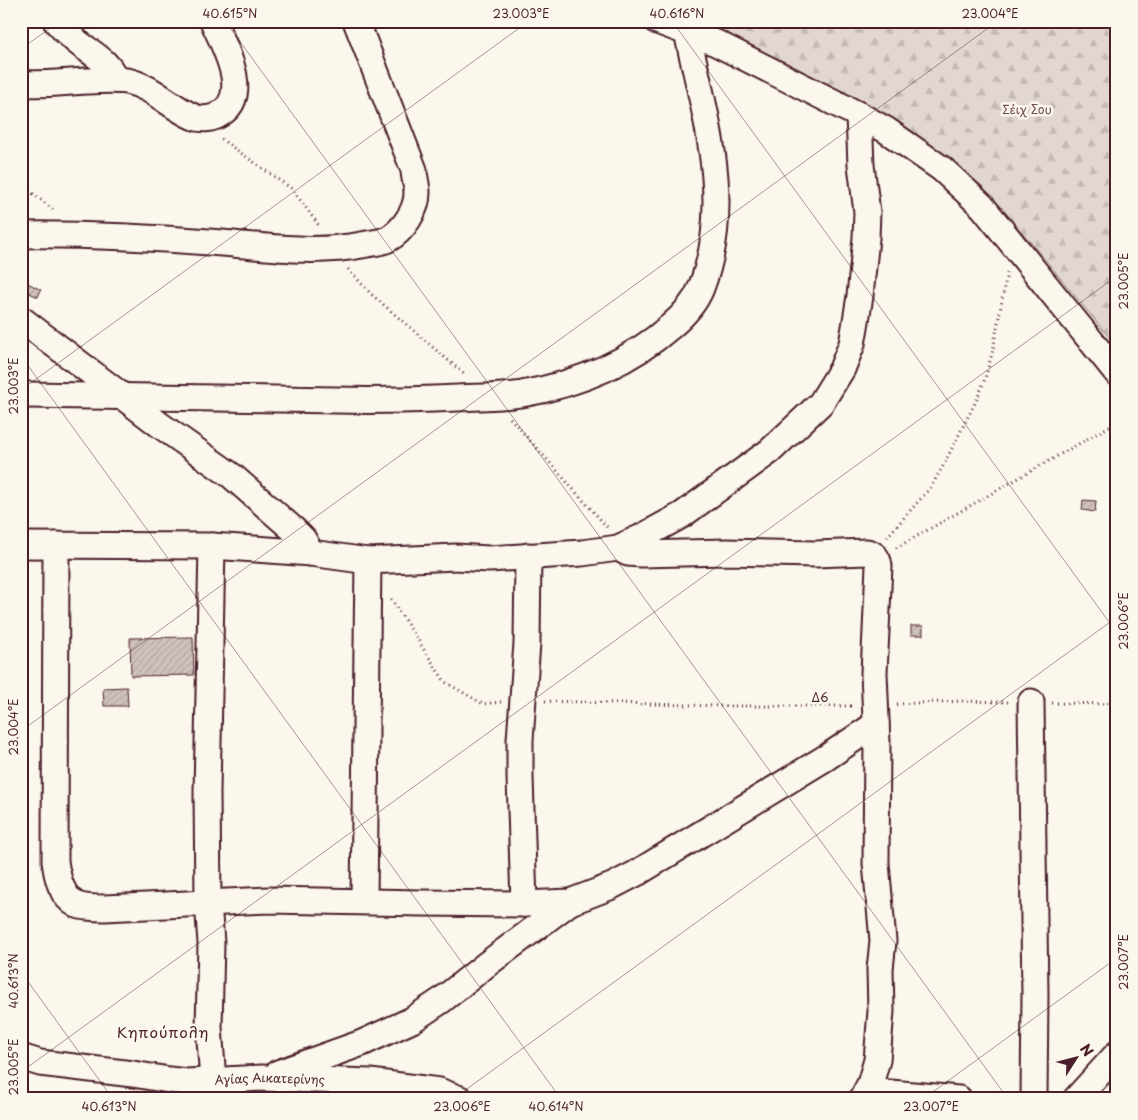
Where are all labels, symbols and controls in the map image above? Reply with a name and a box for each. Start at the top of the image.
text: 40.615°N [203,4,257,22]
text: 23.003°E [493,4,549,22]
text: 40.616°N [650,4,704,22]
text: 23.004°E [961,4,1019,22]
park label: Σέιχ Σου [1002,100,1052,118]
text: 23.005°E [1114,253,1132,309]
text: 23.003°E [4,358,22,414]
text: 23.006°E [1114,592,1132,650]
street label: Δ6 [812,688,828,706]
text: 23.004°E [4,698,22,756]
text: 23.007°E [1114,934,1132,990]
text: 40.613°N [4,953,22,1009]
district label: Κηπούπολη [117,1020,209,1043]
north arrow [1050,1032,1100,1082]
text: 23.005°E [4,1039,22,1095]
text: N [1075,1039,1099,1061]
street label: Αγίας Αικατερίνης [214,1068,325,1089]
text: 40.613°N [81,1097,137,1115]
text: 23.006°E [433,1097,491,1115]
text: 40.614°N [528,1097,584,1115]
text: 23.007°E [903,1097,959,1115]

